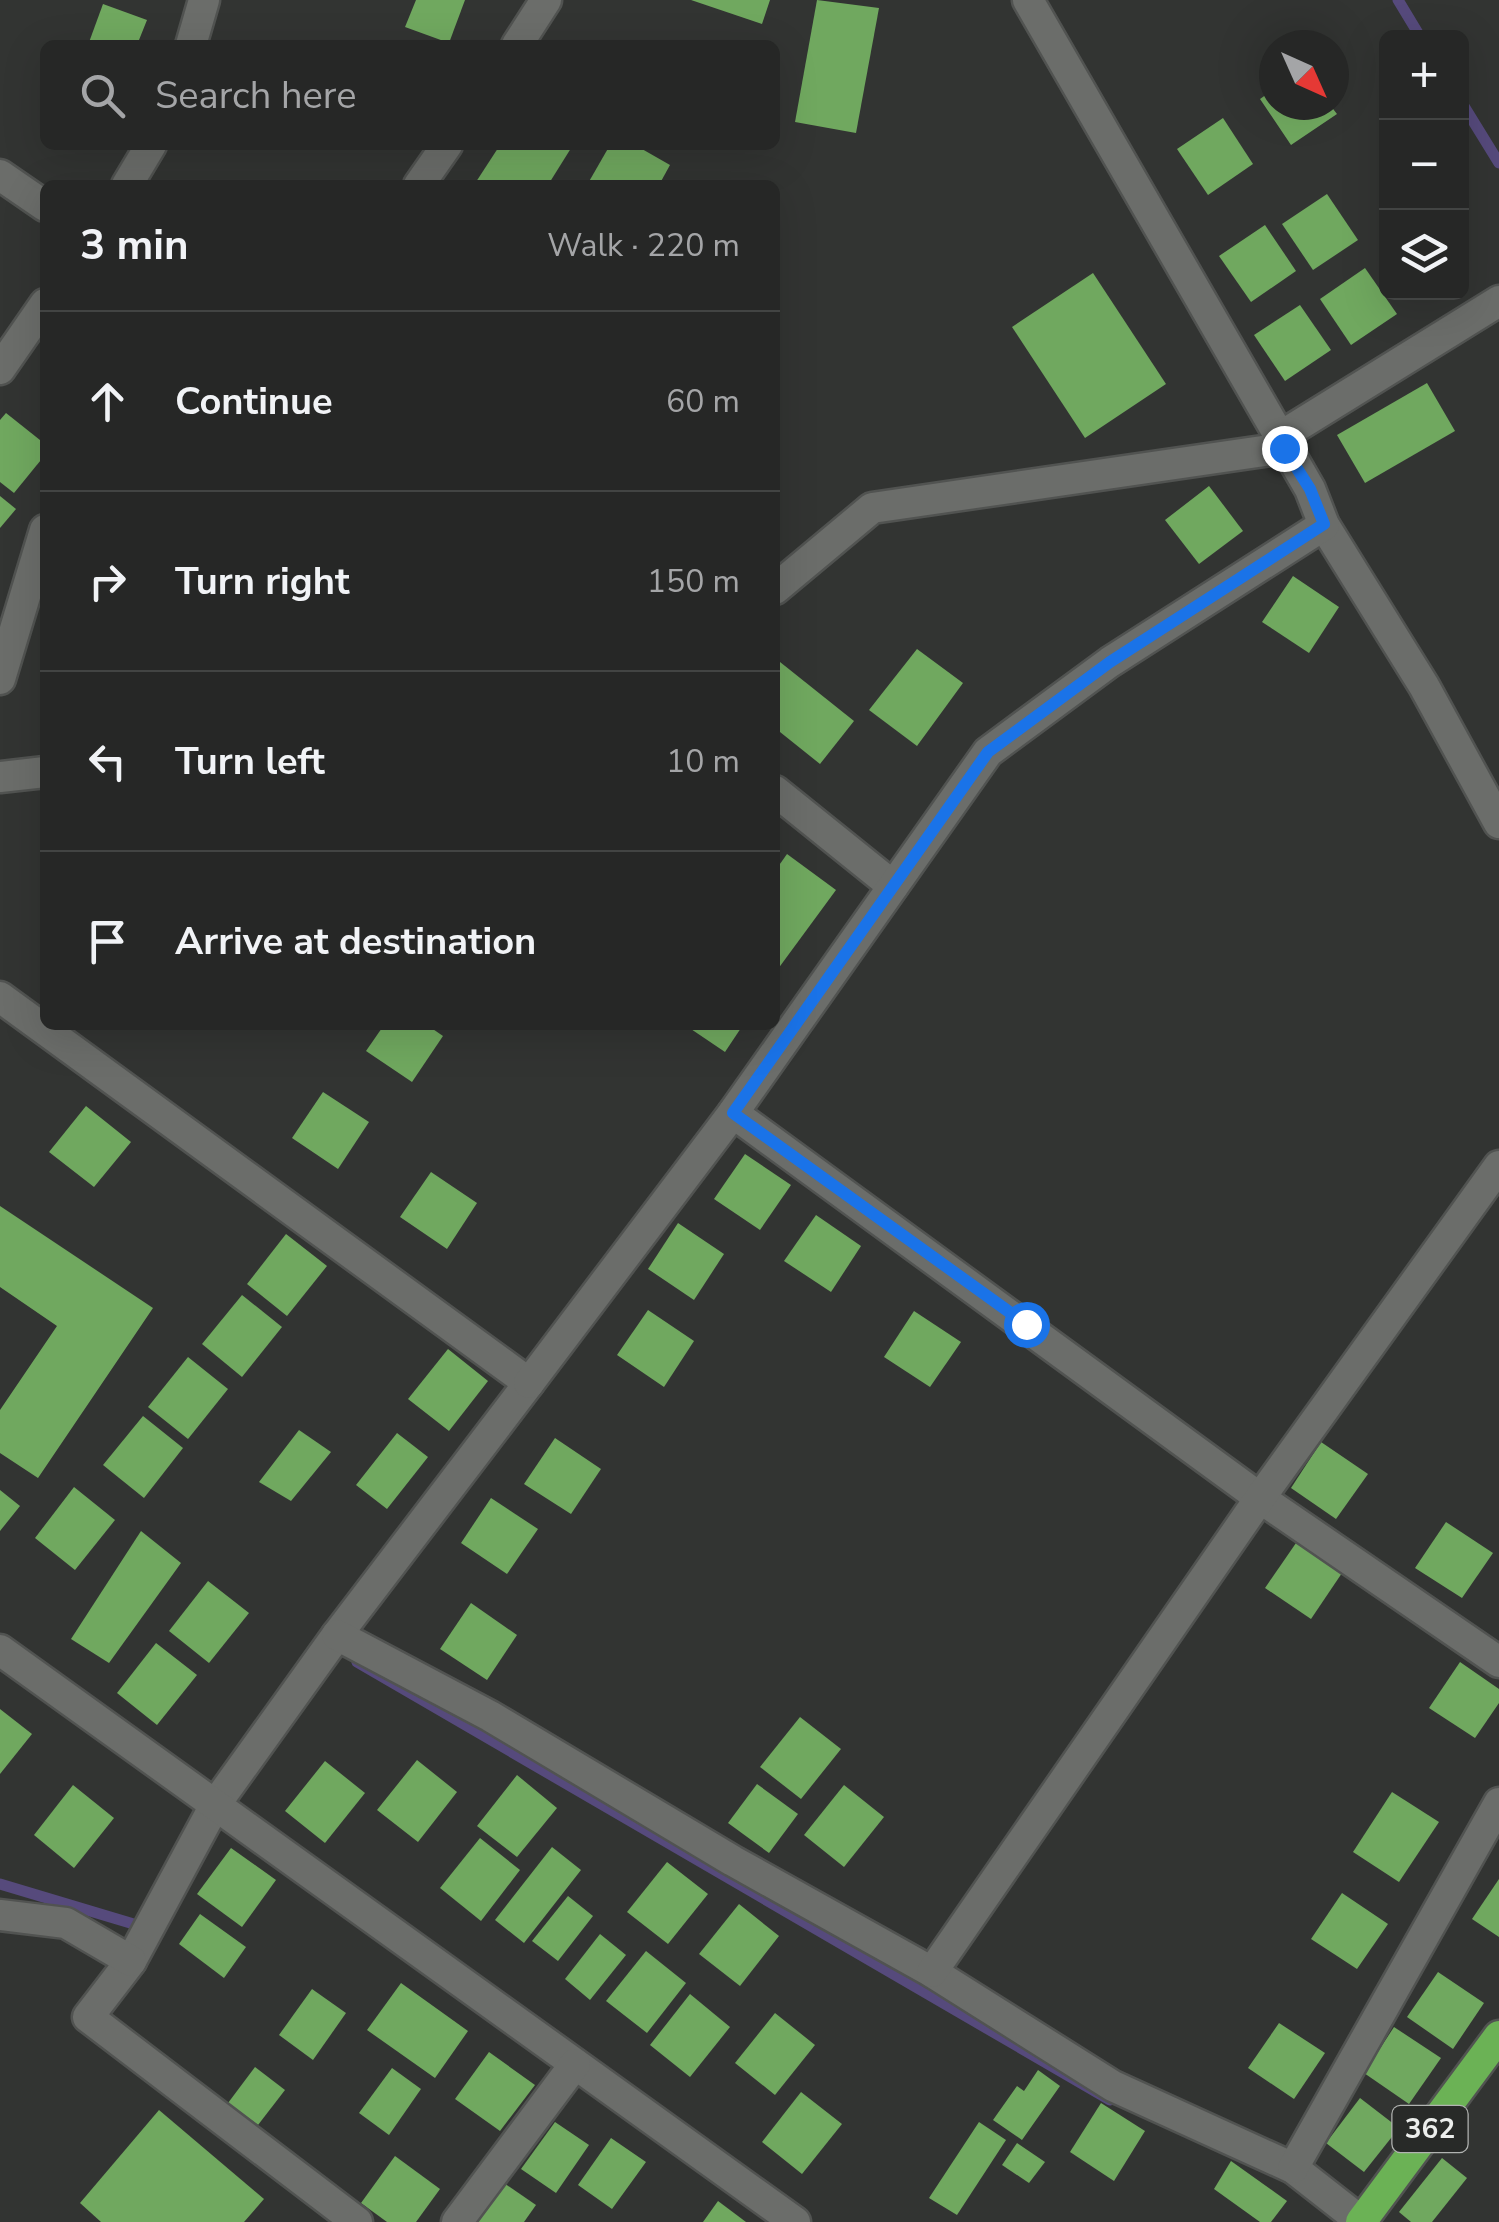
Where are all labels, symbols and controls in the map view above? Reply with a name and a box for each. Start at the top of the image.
north arrow [1259,30,1349,120]
map controls [1379,30,1469,300]
button: + [1379,30,1469,120]
search box [40,40,780,150]
icon: search [75,68,130,123]
text: Search here [155,70,356,121]
button: − [1379,120,1469,210]
button: layers [1379,210,1469,300]
text: 3 min [80,217,189,274]
text: Walk · 220 m [547,224,740,267]
icon: ahead [80,374,135,429]
text: Continue [175,376,333,427]
text: 60 m [666,380,740,423]
route end [1262,426,1308,472]
icon: right [80,554,135,609]
text: Turn right [175,556,350,607]
text: 150 m [647,560,740,603]
icon: left [80,734,135,789]
text: Turn left [175,736,325,787]
text: 10 m [666,740,740,783]
icon: arrive [80,914,135,969]
text: Arrive at destination [175,916,536,967]
route start [1004,1302,1050,1348]
road number: 362 [1392,2106,1468,2152]

